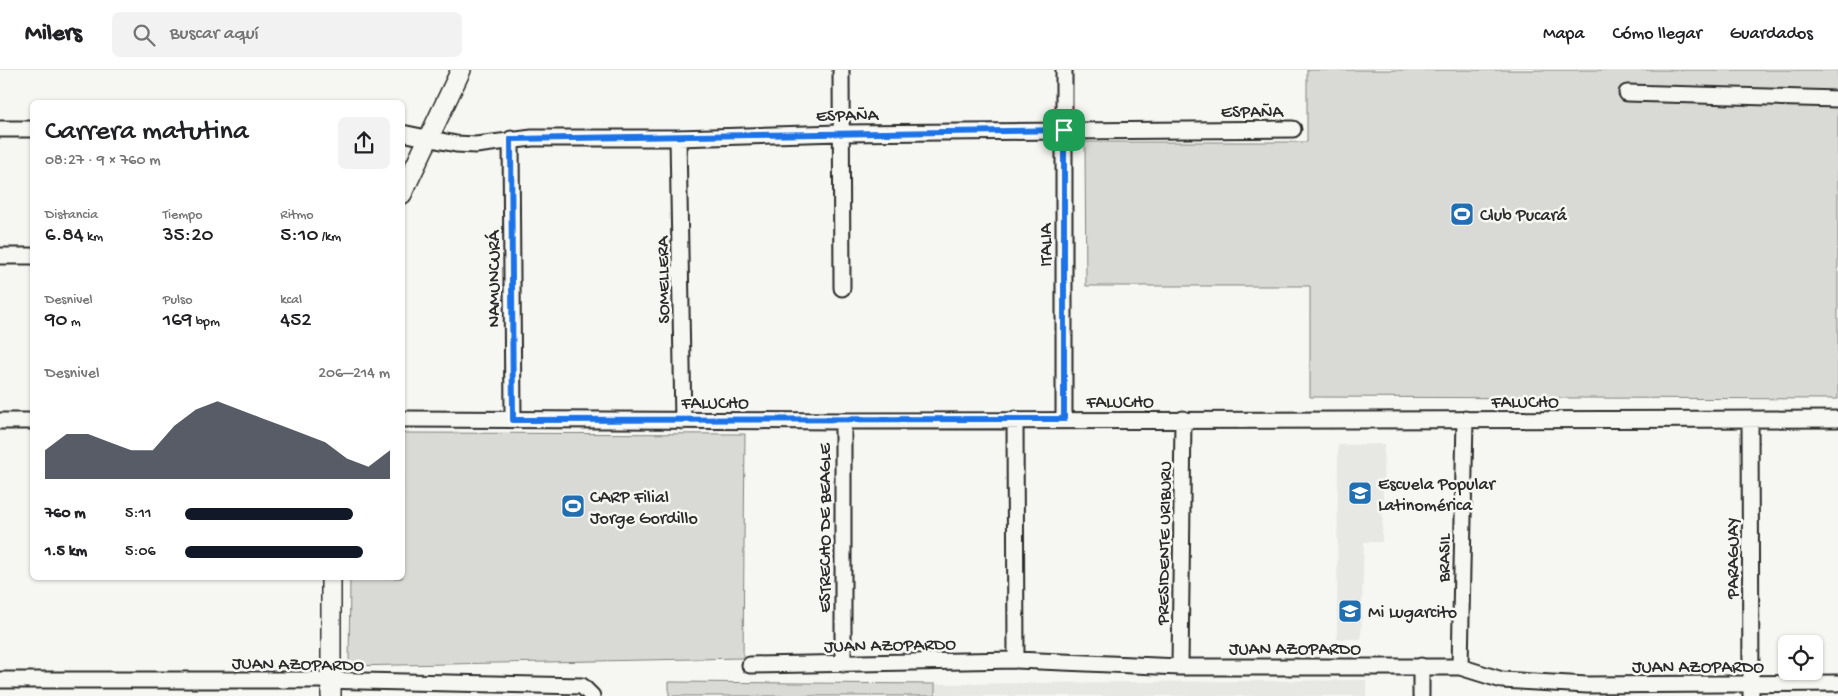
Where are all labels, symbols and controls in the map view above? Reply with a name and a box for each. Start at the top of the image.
search box [112,12,462,57]
text: Milers [25,20,82,49]
icon: search [130,21,158,49]
text: Buscar aquí [170,23,259,46]
text: Mapa [1543,24,1584,45]
text: Cómo llegar [1612,24,1702,45]
text: Guardados [1730,24,1813,45]
street label: ESPAÑA [1221,103,1285,124]
street label: ESPAÑA [816,105,880,128]
pin [1043,109,1085,151]
text: Carrera matutina [45,116,248,149]
icon: arrive [1050,116,1078,144]
button: share [338,117,390,169]
text: 08:27 · 9 × 760 m [45,152,161,171]
sports icon: Club Pucará [1449,201,1475,227]
place label: Club Pucará [1480,206,1568,227]
text: Distancia [45,207,98,224]
text: Tiempo [163,207,202,224]
text: Ritmo [280,207,314,224]
street label: ITALIA [1037,222,1058,267]
text: 6.84 [45,224,84,249]
text: 35:20 [163,224,213,249]
text: 5:10 [280,224,318,249]
text: km [84,229,103,246]
text: /km [318,229,341,246]
street label: NAMUNCURÁ [484,229,506,328]
street label: SOMELLERA [653,235,676,324]
text: Desnivel [45,292,93,309]
text: Pulso [163,292,192,309]
text: kcal [280,292,302,309]
text: 90 [45,309,67,334]
text: 169 [163,309,192,334]
text: 452 [280,309,312,334]
text: m [67,314,81,331]
text: bpm [192,314,220,331]
text: Desnivel [45,365,99,384]
text: 206–214 m [318,365,390,384]
street label: FALUCHO [1085,393,1154,414]
street label: FALUCHO [1490,393,1559,414]
street label: FALUCHO [680,394,749,415]
street label: ESTRECHO DE BEAGLE [816,442,837,613]
street label: PRESIDENTE URIBURU [1154,461,1177,626]
place label: Escuela Popular Latinomérica [1378,475,1496,517]
school or university icon: Escuela Popular Latinomérica [1347,480,1373,506]
place label: CARP Filial Jorge Gordillo [590,488,698,530]
sports icon: CARP Filial Jorge Gordillo [560,493,586,519]
text: 760 m [45,505,86,524]
text: 5:11 [125,505,151,524]
street label: PARAGUAY [1724,517,1745,600]
street label: BRASIL [1435,532,1456,583]
text: 1.5 km [45,543,87,562]
text: 5:06 [125,543,156,562]
school or university icon: Mi Lugarcito [1337,598,1363,624]
place label: Mi Lugarcito [1368,603,1457,624]
street label: JUAN AZOPARDO [824,635,956,658]
map controls [1778,635,1823,680]
button: locate [1778,635,1823,680]
street label: JUAN AZOPARDO [1229,640,1361,661]
street label: JUAN AZOPARDO [232,654,364,677]
street label: JUAN AZOPARDO [1632,658,1764,679]

